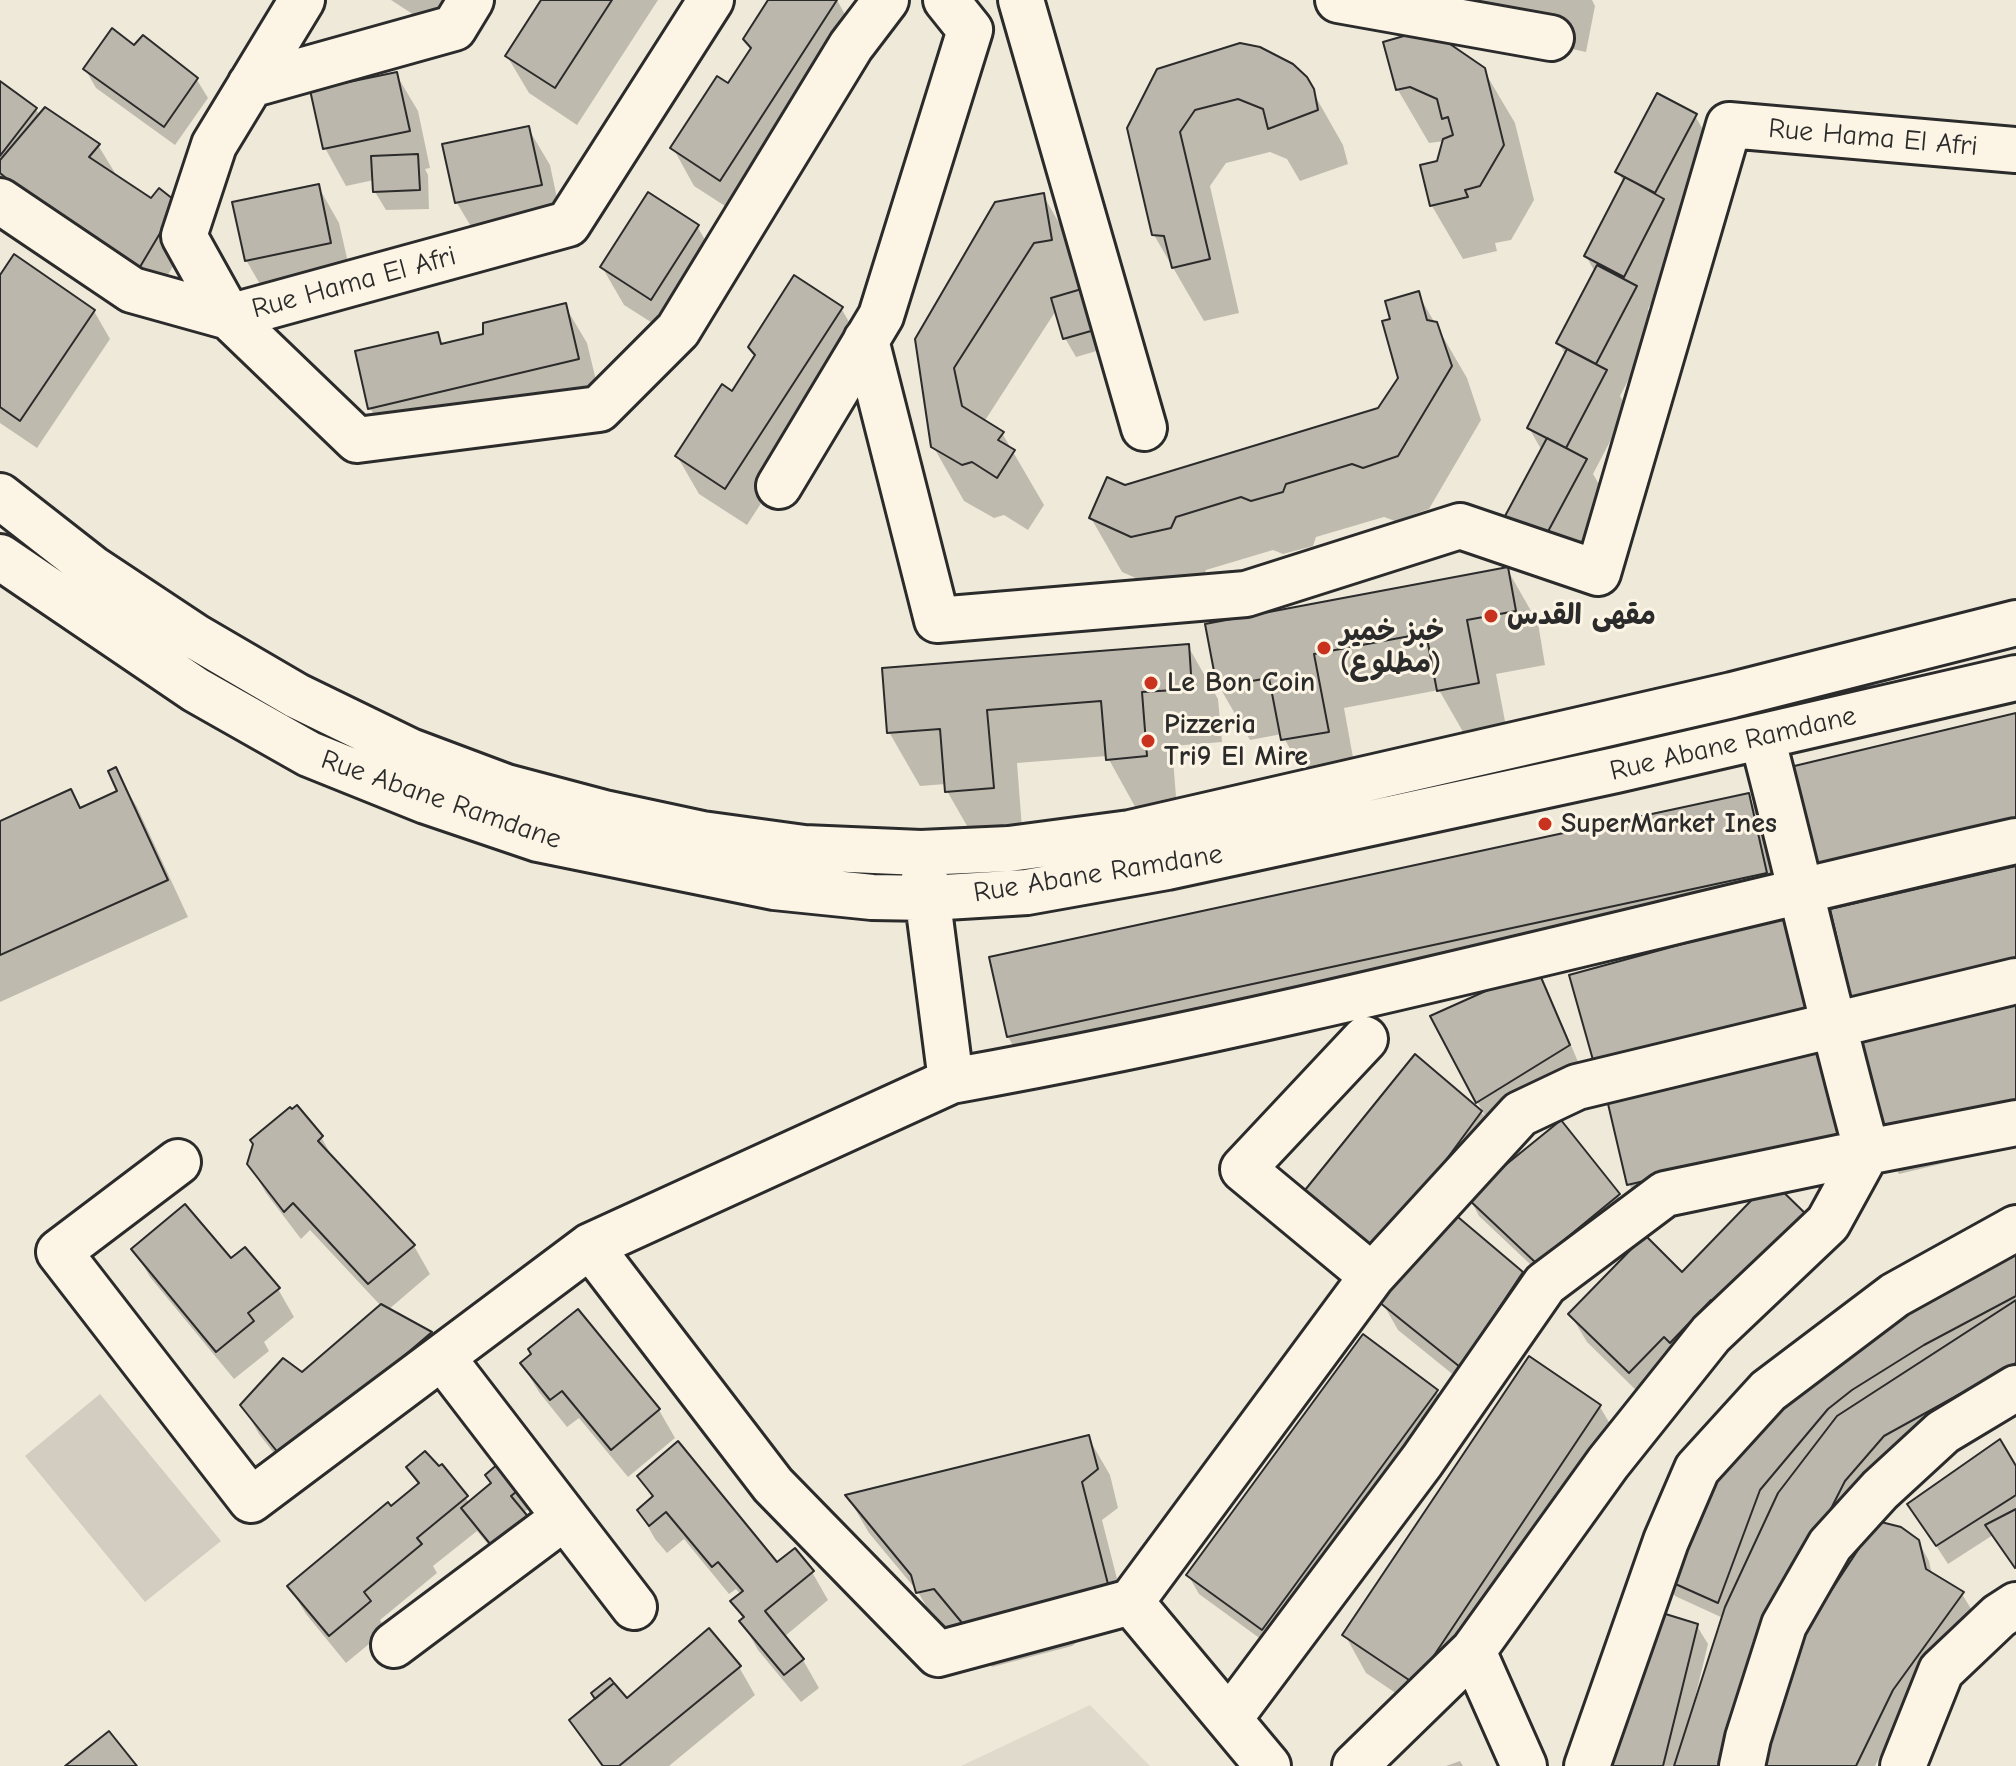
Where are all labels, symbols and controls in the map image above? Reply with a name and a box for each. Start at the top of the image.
street label: Rue Hama El Afri [1767,112,1979,164]
street label: Rue Hama El Afri [248,240,460,326]
place label: مقهى القدس [1507,599,1656,633]
marker: مقهى القدس [1482,607,1500,625]
place label: خبز خمير (مطلوع) [1340,615,1444,681]
marker: خبز خمير (مطلوع) [1315,639,1333,657]
place label: Le Bon Coin [1167,666,1315,700]
marker: Le Bon Coin [1142,674,1160,692]
street label: Rue Abane Ramdane [1607,699,1859,789]
place label: Pizzeria Tri9 El Mire [1164,708,1308,774]
marker: Pizzeria Tri9 El Mire [1139,732,1157,750]
street label: Rue Abane Ramdane [317,743,565,857]
place label: SuperMarket Ines [1561,807,1777,841]
marker: SuperMarket Ines [1536,815,1554,833]
street label: Rue Abane Ramdane [971,838,1225,910]

